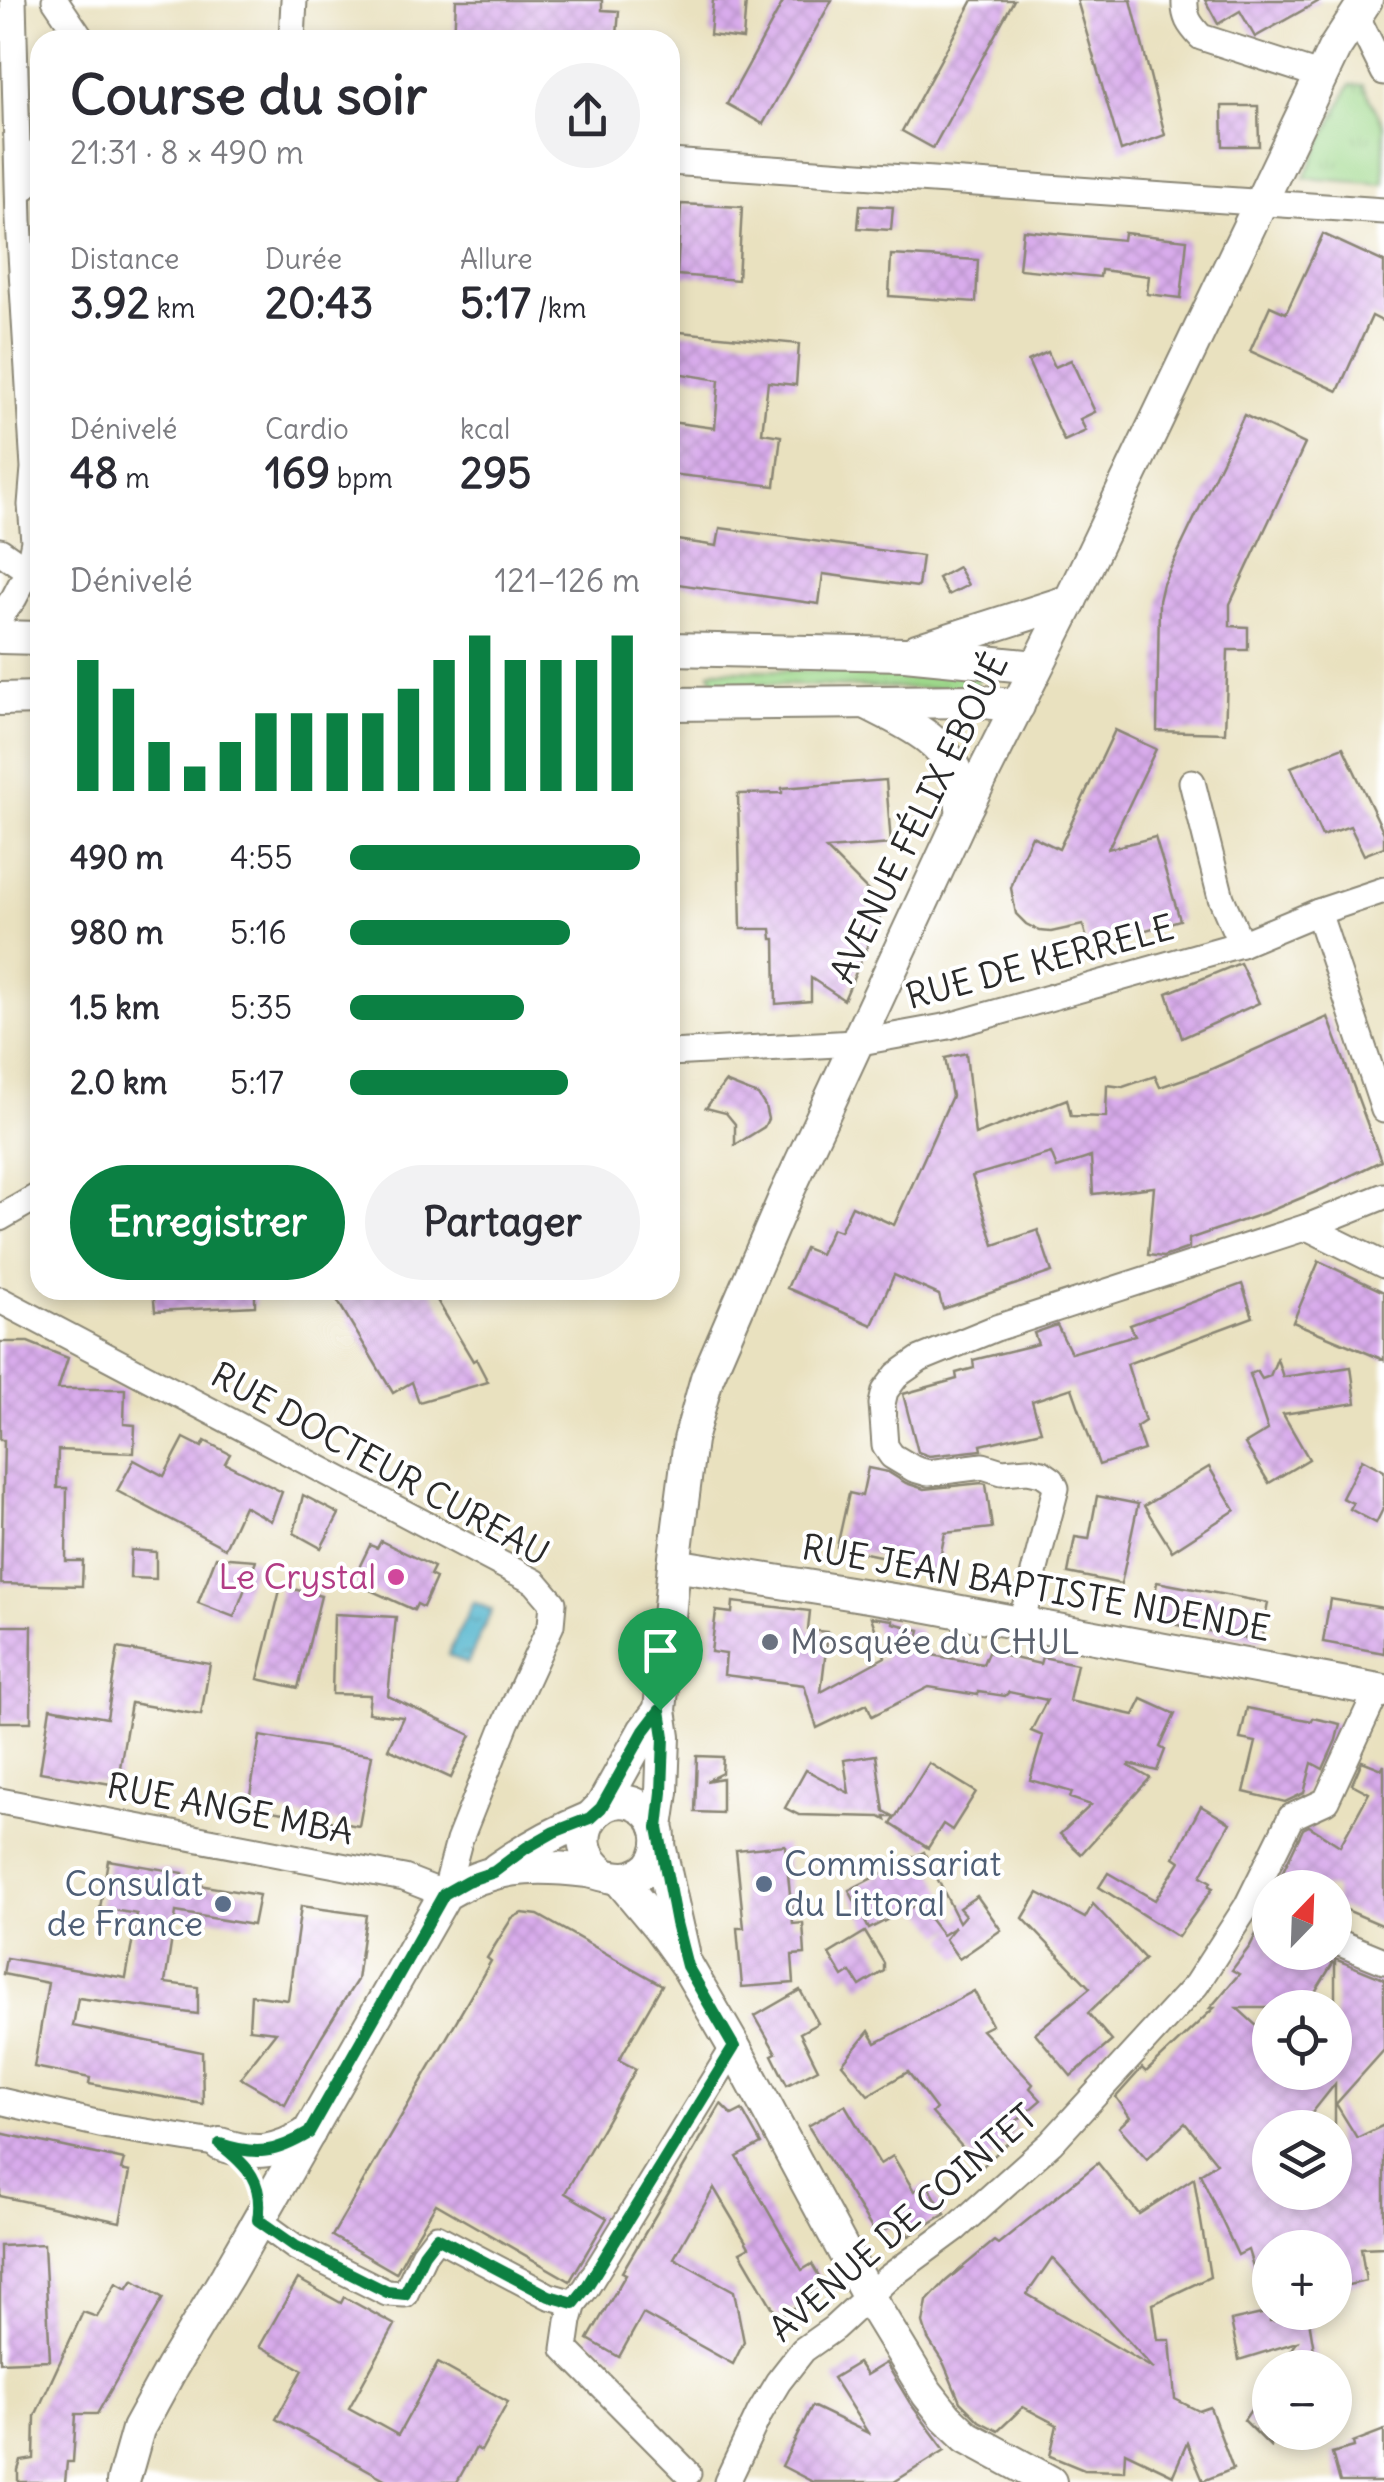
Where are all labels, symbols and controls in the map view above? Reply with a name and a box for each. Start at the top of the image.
text: Course du soir [70,60,427,129]
button: share [535,63,640,168]
text: 21:31 · 8 × 490 m [70,132,304,173]
text: Distance [70,241,179,277]
text: Durée [265,241,342,277]
text: Allure [460,241,533,277]
text: 3.92 [70,277,150,329]
text: 20:43 [265,277,373,329]
text: 5:17 [460,277,531,329]
text: km [150,290,195,326]
text: /km [531,290,587,326]
text: Dénivelé [70,411,177,447]
text: Cardio [265,411,349,447]
text: kcal [460,411,510,447]
text: 48 [70,447,118,499]
text: 169 [265,447,330,499]
text: 295 [460,447,531,499]
text: m [118,460,150,496]
text: bpm [330,460,393,496]
text: Dénivelé [70,560,193,601]
text: 121–126 m [494,560,640,601]
street label: AVENUE FÉLIX EBOUÉ [819,646,1017,989]
text: 490 m [70,837,164,878]
text: 4:55 [230,837,293,878]
street label: RUE DE KERRELE [901,904,1179,1018]
text: 980 m [70,912,164,953]
text: 5:16 [230,912,287,953]
text: 1.5 km [70,987,160,1028]
text: 5:35 [230,987,292,1028]
text: 2.0 km [70,1062,167,1103]
text: 5:17 [230,1062,284,1103]
button: Enregistrer [70,1165,345,1280]
button: Partager [365,1165,640,1280]
street label: RUE DOCTEUR CUREAU [204,1352,557,1574]
street label: RUE JEAN BAPTISTE NDENDE [799,1524,1274,1650]
place label: Le Crystal [218,1554,376,1598]
marker: Le Crystal [385,1566,407,1588]
pin [618,1608,703,1711]
place label: Mosquée du CHUL [790,1619,1080,1663]
icon: arrive [633,1623,688,1678]
marker: Mosquée du CHUL [759,1631,781,1653]
street label: RUE ANGE MBA [103,1763,357,1853]
place label: Commissariat du Littoral [784,1841,1002,1925]
place label: Consulat de France [47,1861,203,1945]
north arrow [1252,1870,1352,1970]
map controls [1252,1870,1352,2450]
marker: Commissariat du Littoral [753,1873,775,1895]
marker: Consulat de France [212,1893,234,1915]
button: locate [1252,1990,1352,2090]
street label: AVENUE DE COINTET [760,2094,1045,2350]
button: layers [1252,2110,1352,2210]
button: + [1252,2230,1352,2330]
button: − [1252,2350,1352,2450]

